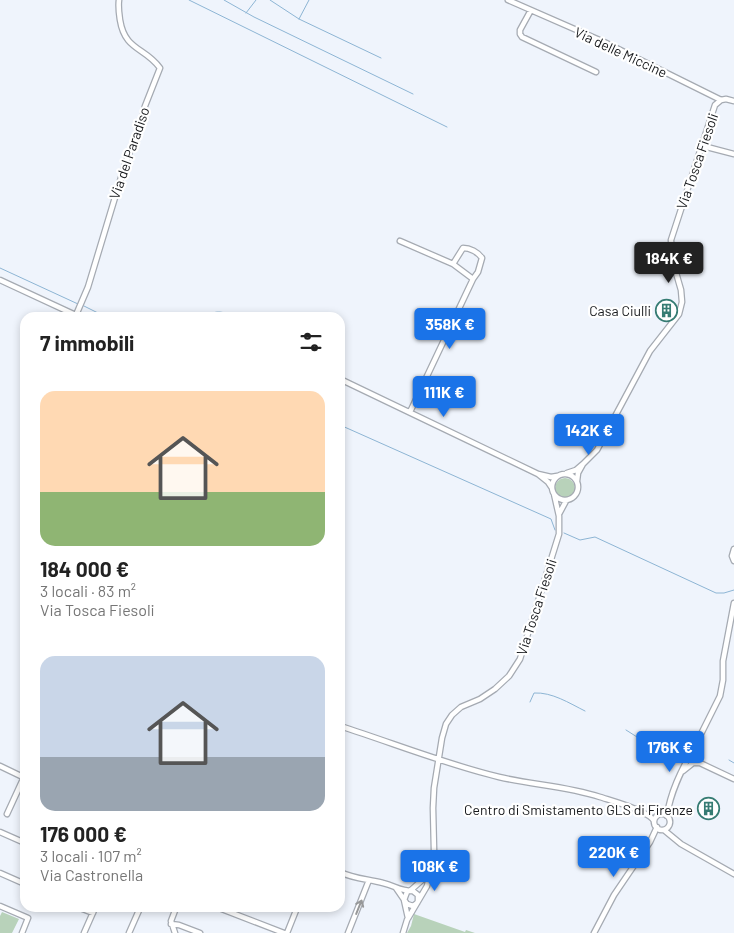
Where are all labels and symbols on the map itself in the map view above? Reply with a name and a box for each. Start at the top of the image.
street label: Via delle Miccine [572,23,670,81]
street label: Via del Paradiso [105,105,153,201]
street label: Via Tosca Fiesoli [673,111,721,211]
pin: 184K € [628,242,710,284]
building icon: Casa Ciulli [655,298,679,322]
place label: Casa Ciulli [589,302,651,319]
pin: 358K € [409,308,491,350]
pin: 111K € [403,376,485,418]
pin: 142K € [548,414,630,456]
street label: Via Tosca Fiesoli [512,557,560,657]
pin: 176K € [629,730,711,773]
building icon: Centro di Smistamento GLS di Firenze [697,797,721,821]
place label: Centro di Smistamento GLS di Firenze [464,801,693,818]
pin: 220K € [573,836,655,878]
pin: 108K € [394,850,476,892]
one-way arrow [355,899,364,914]

